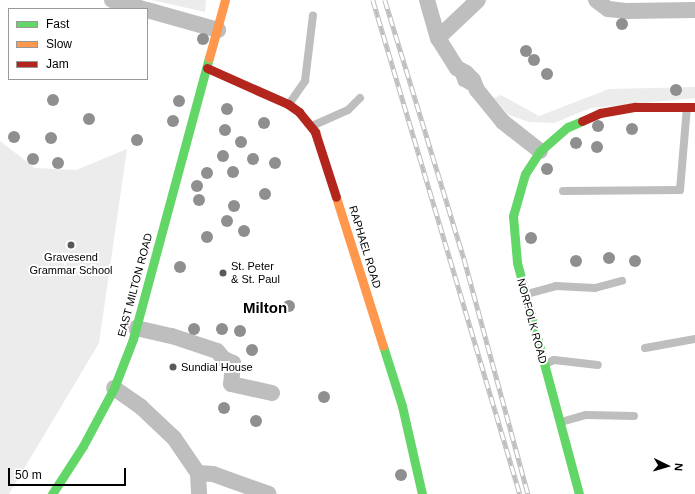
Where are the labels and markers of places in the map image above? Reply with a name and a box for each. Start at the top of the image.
marker: Gravesend Grammar School [66,240,76,250]
place label: Gravesend Grammar School [29,251,113,277]
place label: St. Peter & St. Paul [231,260,280,286]
marker: St. Peter & St. Paul [218,268,228,278]
place label: Sundial House [181,360,253,374]
marker: Sundial House [168,362,178,372]

